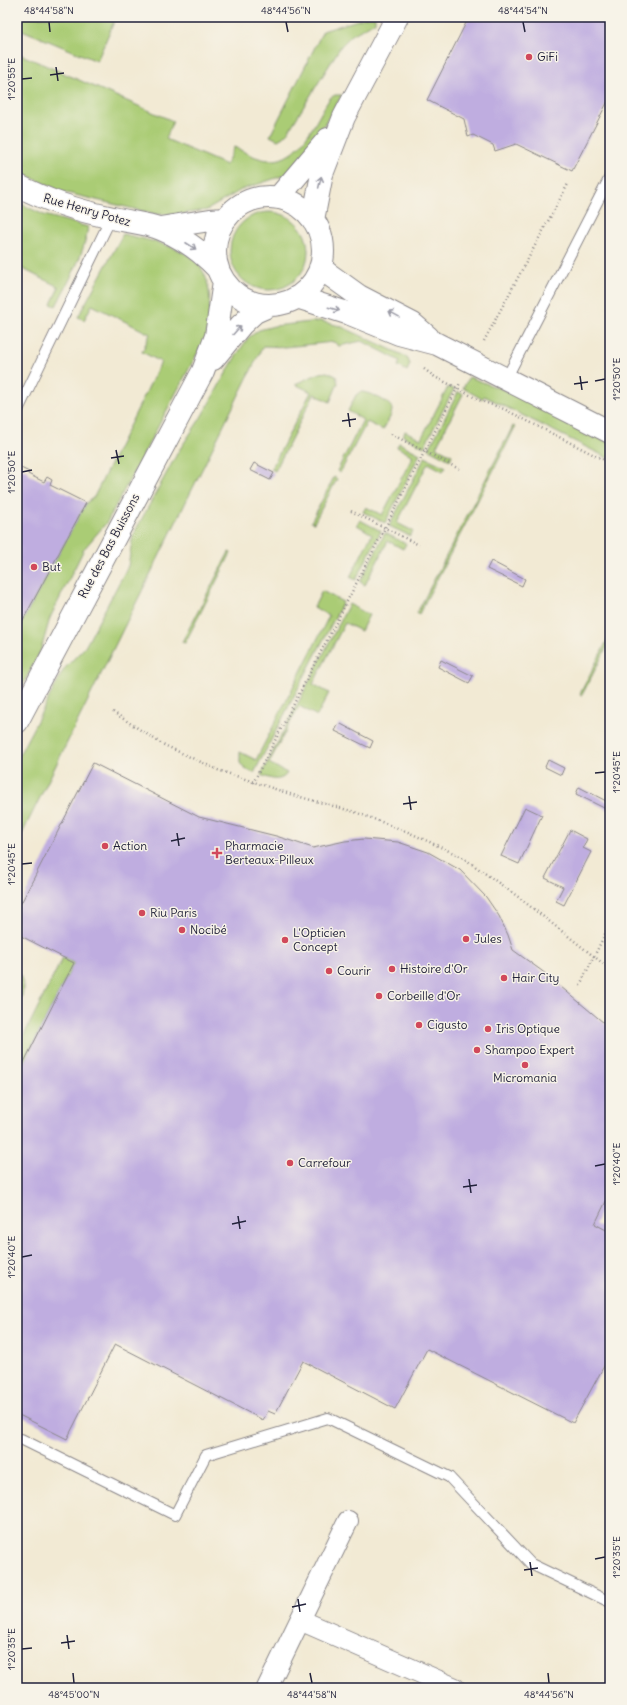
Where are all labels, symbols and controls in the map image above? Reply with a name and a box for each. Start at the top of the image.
text: 48°44'58"N [24,4,74,17]
text: 48°44'56"N [261,4,311,17]
text: 48°44'54"N [498,4,548,17]
place label: GiFi [537,49,558,64]
marker: GiFi [524,52,534,62]
text: 1°20'55"E [5,58,18,100]
one-way arrow [316,175,324,188]
street label: Rue Henry Potez [42,190,133,229]
one-way arrow [185,242,197,250]
one-way arrow [327,306,340,313]
one-way arrow [388,309,400,317]
one-way arrow [232,325,241,335]
text: 1°20'50"E [610,357,623,400]
text: 1°20'50"E [5,450,18,493]
street label: Rue des Bas Buissons [75,491,142,601]
place label: But [42,559,61,574]
marker: But [29,562,39,572]
text: 1°20'45"E [610,751,623,793]
place label: Action [113,838,147,853]
place label: Pharmacie Berteaux-Pilleux [225,838,314,867]
marker: Action [100,841,110,851]
text: 1°20'45"E [5,843,18,885]
marker: Pharmacie Berteaux-Pilleux [212,848,222,858]
place label: Riu Paris [150,905,197,920]
marker: Riu Paris [137,908,147,918]
place label: Nocibé [190,922,227,937]
marker: Nocibé [177,925,187,935]
place label: L'Opticien Concept [293,925,346,954]
place label: Jules [474,931,502,946]
marker: Jules [461,934,471,944]
marker: L'Opticien Concept [280,935,290,945]
place label: Histoire d'Or [400,961,468,976]
place label: Courir [337,963,371,978]
marker: Histoire d'Or [387,964,397,974]
marker: Courir [324,966,334,976]
place label: Hair City [512,970,559,985]
marker: Hair City [499,973,509,983]
place label: Corbeille d'Or [387,988,461,1003]
marker: Corbeille d'Or [374,991,384,1001]
place label: Cigusto [427,1017,468,1032]
marker: Cigusto [414,1020,424,1030]
place label: Iris Optique [496,1021,560,1036]
marker: Iris Optique [483,1024,493,1034]
place label: Shampoo Expert [485,1042,574,1057]
marker: Shampoo Expert [472,1045,482,1055]
marker: Micromania [520,1060,530,1070]
place label: Micromania [493,1070,557,1085]
text: 1°20'40"E [610,1143,623,1185]
place label: Carrefour [298,1155,351,1170]
marker: Carrefour [285,1158,295,1168]
text: 1°20'40"E [5,1236,18,1278]
text: 1°20'35"E [610,1536,623,1578]
text: 1°20'35"E [5,1628,18,1670]
text: 48°45'00"N [48,1688,100,1701]
text: 48°44'58"N [287,1688,337,1701]
text: 48°44'56"N [524,1688,574,1701]

